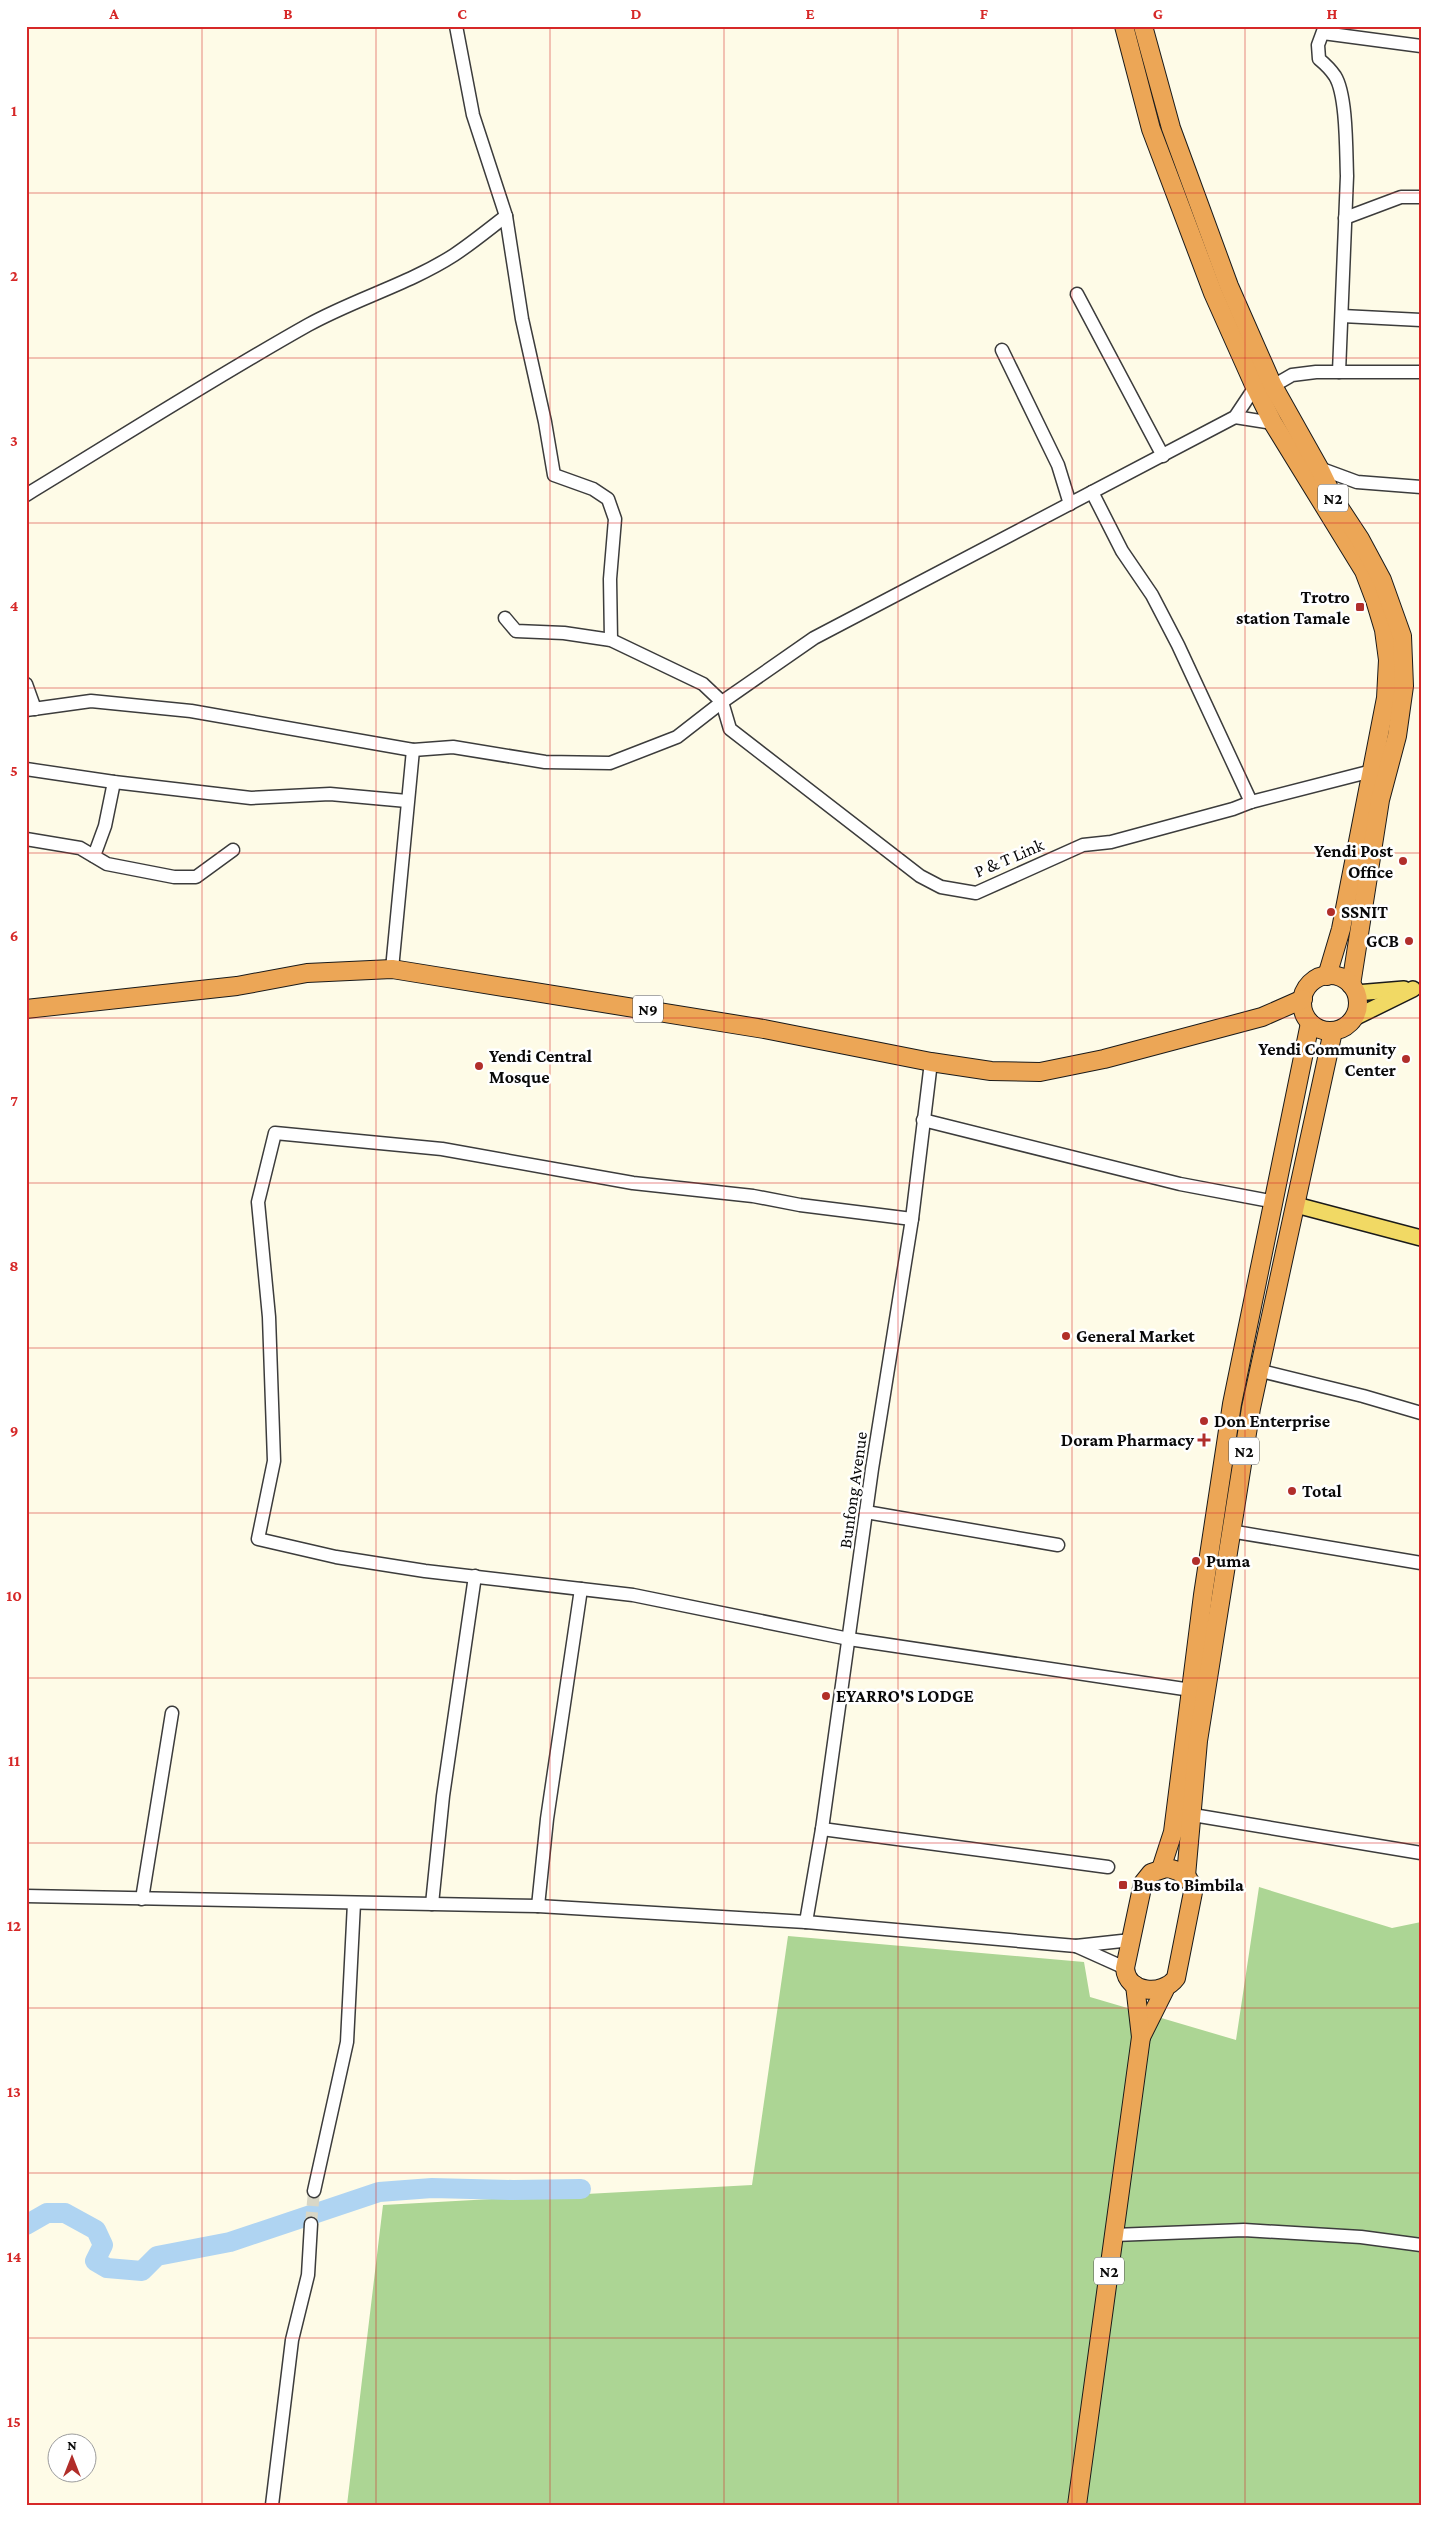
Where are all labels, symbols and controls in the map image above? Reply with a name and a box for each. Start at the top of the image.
text: A [108,5,119,22]
text: B [283,5,293,22]
text: C [457,5,467,22]
text: D [630,5,642,22]
text: E [805,5,815,22]
text: F [980,5,989,22]
text: G [1153,5,1163,22]
text: H [1327,5,1338,22]
text: 1 [11,102,17,119]
text: 2 [10,267,18,284]
text: 3 [10,432,18,449]
road number: N2 [1318,484,1348,512]
place label: Trotro station Tamale [1236,587,1350,628]
text: 4 [10,597,19,614]
marker: Trotro station Tamale [1354,601,1366,613]
text: 5 [10,762,18,779]
street label: P & T Link [971,834,1047,882]
place label: Yendi Post Office [1314,841,1393,882]
marker: Yendi Post Office [1397,855,1409,867]
place label: SSNIT [1341,902,1388,922]
marker: SSNIT [1325,906,1337,918]
text: 6 [10,927,18,944]
place label: GCB [1366,931,1399,951]
marker: GCB [1403,935,1415,947]
road number: N9 [633,996,663,1022]
place label: Yendi Community Center [1258,1039,1396,1080]
place label: Yendi Central Mosque [489,1046,592,1087]
marker: Yendi Community Center [1400,1053,1412,1065]
marker: Yendi Central Mosque [473,1060,485,1072]
text: 7 [10,1092,18,1109]
text: 8 [9,1257,19,1274]
place label: General Market [1076,1326,1195,1346]
marker: General Market [1060,1330,1072,1342]
place label: Don Enterprise [1214,1411,1330,1431]
marker: Don Enterprise [1198,1415,1210,1427]
text: 9 [10,1422,18,1439]
street label: Bunfong Avenue [835,1430,871,1550]
place label: Doram Pharmacy [1061,1430,1194,1450]
marker: Doram Pharmacy [1198,1434,1210,1446]
road number: N2 [1229,1438,1259,1464]
place label: Total [1302,1481,1342,1501]
marker: Total [1286,1485,1298,1497]
place label: Puma [1206,1551,1250,1571]
marker: Puma [1190,1555,1202,1567]
text: 10 [6,1587,22,1604]
place label: EYARRO'S LODGE [836,1686,974,1706]
marker: EYARRO'S LODGE [820,1690,832,1702]
text: 11 [8,1752,20,1769]
place label: Bus to Bimbila [1133,1875,1244,1895]
marker: Bus to Bimbila [1117,1879,1129,1891]
text: 12 [7,1917,21,1934]
text: 13 [7,2083,21,2100]
text: 14 [7,2248,22,2265]
road number: N2 [1094,2258,1124,2284]
text: 15 [7,2413,21,2430]
north arrow [48,2434,98,2484]
text: N [67,2437,77,2453]

